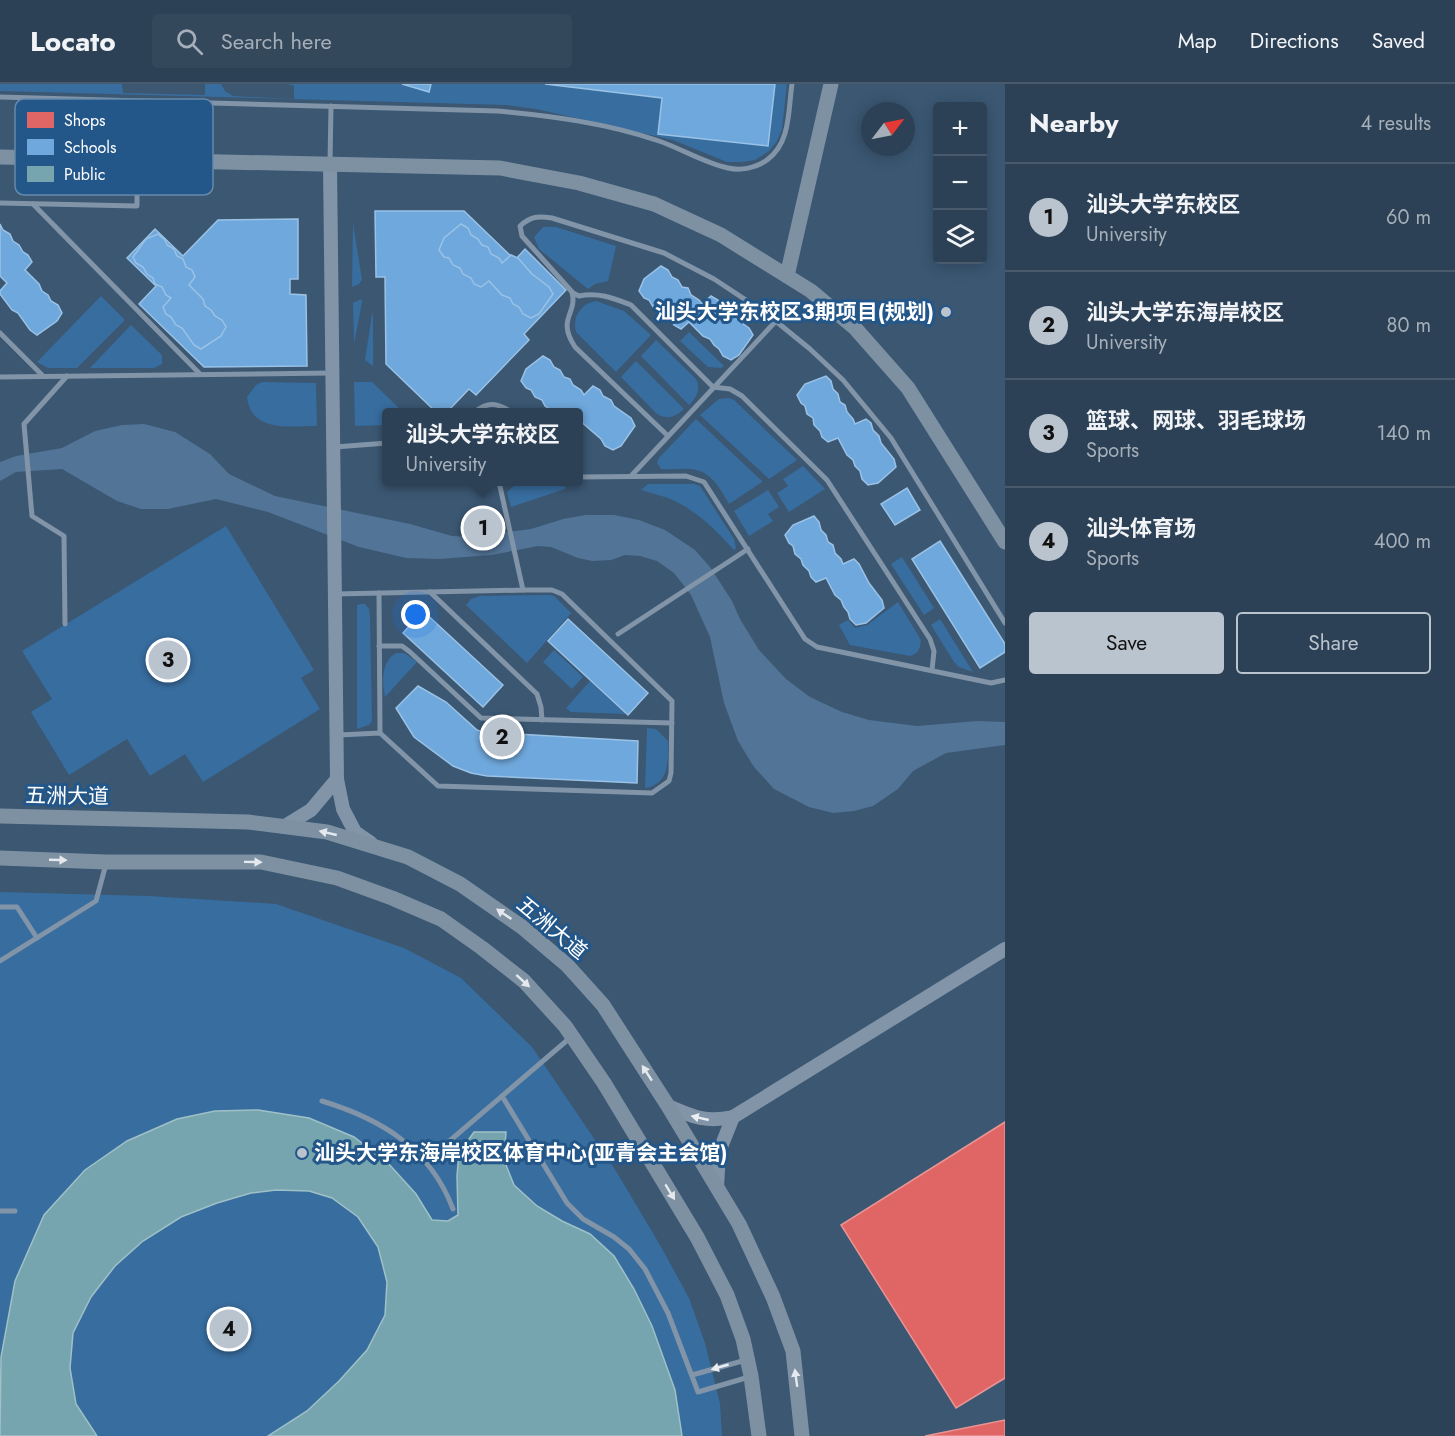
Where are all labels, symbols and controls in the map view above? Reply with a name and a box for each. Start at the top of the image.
search box [152,14,572,68]
text: Locato [30,21,116,62]
icon: search [173,25,206,58]
text: Search here [221,25,332,57]
text: Map [1178,26,1217,56]
text: Directions [1250,26,1339,56]
text: Saved [1372,26,1425,56]
legend [15,99,213,195]
north arrow [861,102,915,156]
map controls [933,102,987,264]
button: + [933,102,987,156]
text: Nearby [1029,104,1118,142]
text: Shops [64,109,105,132]
text: 4 results [1360,109,1431,138]
text: Schools [64,136,116,159]
button: − [933,156,987,210]
text: Public [64,163,105,186]
text: 汕头大学东校区 [1086,188,1240,220]
text: 1 [1043,203,1054,232]
text: 60 m [1386,203,1431,232]
button: layers [933,210,987,264]
text: University [1086,220,1167,249]
text: 汕头大学东海岸校区 [1086,296,1284,328]
place label: 汕头大学东校区3期项目(规划) [655,297,934,327]
marker: 汕头大学东校区3期项目(规划) [939,305,953,319]
text: 2 [1042,311,1055,340]
text: 80 m [1386,311,1431,340]
text: University [1086,328,1167,357]
text: 篮球、网球、羽毛球场 [1086,404,1306,436]
popup [382,408,583,486]
text: 汕头大学东校区 [405,418,560,450]
text: 3 [1042,419,1055,448]
text: 140 m [1377,419,1431,448]
text: Sports [1086,436,1139,465]
text: University [405,450,486,479]
pin: 1 [464,506,502,550]
text: 汕头体育场 [1086,512,1196,544]
text: 4 [1042,527,1055,556]
text: 400 m [1374,527,1431,556]
text: Sports [1086,544,1139,573]
your location [401,600,430,629]
button: Save [1029,612,1224,674]
button: Share [1236,612,1431,674]
pin: 3 [148,638,188,682]
pin: 2 [482,714,522,760]
street label: 五洲大道 [25,780,109,812]
one-way arrow [319,828,338,837]
one-way arrow [49,856,68,865]
one-way arrow [244,857,263,867]
street label: 五洲大道 [510,890,594,966]
one-way arrow [496,908,512,920]
one-way arrow [515,974,530,988]
one-way arrow [642,1065,653,1081]
one-way arrow [691,1112,709,1122]
place label: 汕头大学东海岸校区体育中心(亚青会主会馆) [314,1138,727,1168]
marker: 汕头大学东海岸校区体育中心(亚青会主会馆) [295,1146,309,1160]
one-way arrow [665,1184,676,1200]
pin: 4 [210,1306,248,1352]
one-way arrow [711,1363,729,1372]
one-way arrow [792,1368,801,1387]

